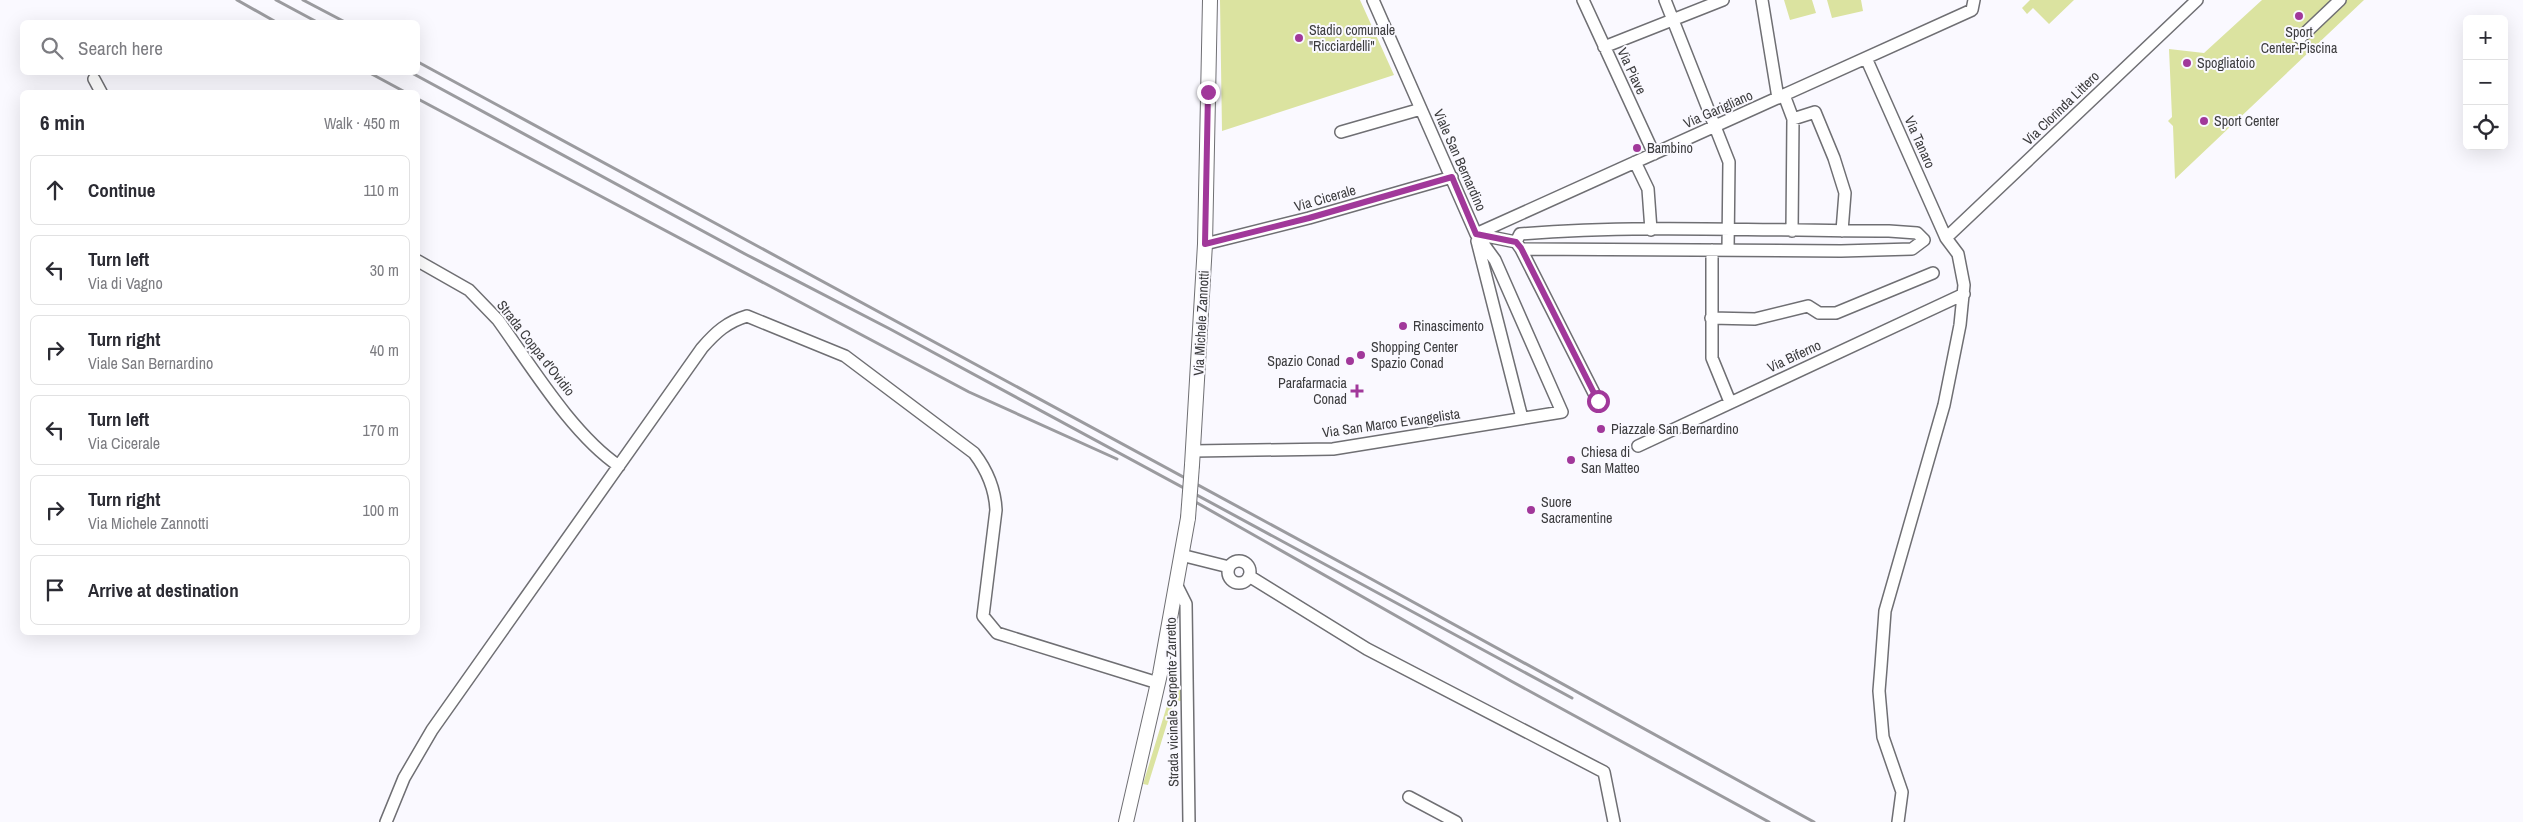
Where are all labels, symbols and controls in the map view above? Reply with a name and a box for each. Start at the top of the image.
marker: Sport Center-Piscina [2293,10,2305,22]
map controls [2463,15,2508,150]
button: + [2463,15,2508,60]
search box [20,20,420,75]
place label: Stadio comunale "Ricciardelli" [1309,21,1395,55]
place label: Sport Center-Piscina [2261,23,2338,57]
marker: Stadio comunale "Ricciardelli" [1293,32,1305,44]
icon: search [38,34,66,62]
text: Search here [78,35,163,61]
street label: Via Piave [1613,45,1651,97]
place label: Spogliatoio [2197,54,2255,72]
marker: Spogliatoio [2181,57,2193,69]
button: − [2463,60,2508,105]
street label: Via Clorinda Littero [2019,67,2103,149]
route end [1197,81,1220,104]
street label: Via Garigliano [1681,86,1755,132]
button: locate [2463,105,2508,150]
street label: Viale San Bernardino [1429,106,1491,214]
text: 6 min [40,108,85,137]
text: Walk · 450 m [324,112,400,134]
place label: Sport Center [2214,112,2279,130]
street label: Via Tanaro [1901,113,1939,171]
marker: Sport Center [2198,115,2210,127]
place label: Bambino [1647,139,1693,157]
marker: Bambino [1631,142,1643,154]
icon: ahead [41,176,69,204]
text: Continue [88,177,156,203]
text: 110 m [363,179,399,201]
street label: Via Cicerale [1292,181,1358,215]
text: Turn left [88,246,149,272]
icon: left [41,256,69,284]
text: 30 m [370,259,399,281]
street label: Via Michele Zannotti [1189,270,1213,376]
text: Via di Vagno [88,272,163,294]
street label: Strada Coppa d'Ovidio [493,297,579,399]
place label: Rinascimento [1413,317,1484,335]
marker: Rinascimento [1397,320,1409,332]
text: Turn right [88,326,160,352]
icon: right [41,336,69,364]
street label: Via Biferno [1764,336,1824,376]
place label: Shopping Center Spazio Conad [1371,338,1458,372]
text: 40 m [370,339,399,361]
marker: Shopping Center Spazio Conad [1355,349,1367,361]
text: Viale San Bernardino [88,352,213,374]
place label: Spazio Conad [1267,352,1340,370]
marker: Spazio Conad [1344,355,1356,367]
place label: Parafarmacia Conad [1278,374,1348,408]
marker: Parafarmacia Conad [1351,385,1363,397]
route start [1587,390,1610,413]
street label: Via San Marco Evangelista [1321,404,1462,442]
text: Turn left [88,406,149,432]
icon: left [41,416,69,444]
text: 170 m [363,419,399,441]
place label: Piazzale San Bernardino [1611,420,1739,438]
marker: Piazzale San Bernardino [1595,423,1607,435]
text: Via Cicerale [88,432,160,454]
place label: Chiesa di San Matteo [1581,443,1640,477]
marker: Chiesa di San Matteo [1565,454,1577,466]
text: Turn right [88,486,160,512]
place label: Suore Sacramentine [1541,493,1612,527]
icon: right [41,496,69,524]
text: 100 m [363,499,399,521]
marker: Suore Sacramentine [1525,504,1537,516]
text: Via Michele Zannotti [88,512,209,534]
icon: arrive [41,576,69,604]
text: Arrive at destination [88,577,239,603]
street label: Strada vicinale Serpente Zarretto [1162,617,1182,787]

